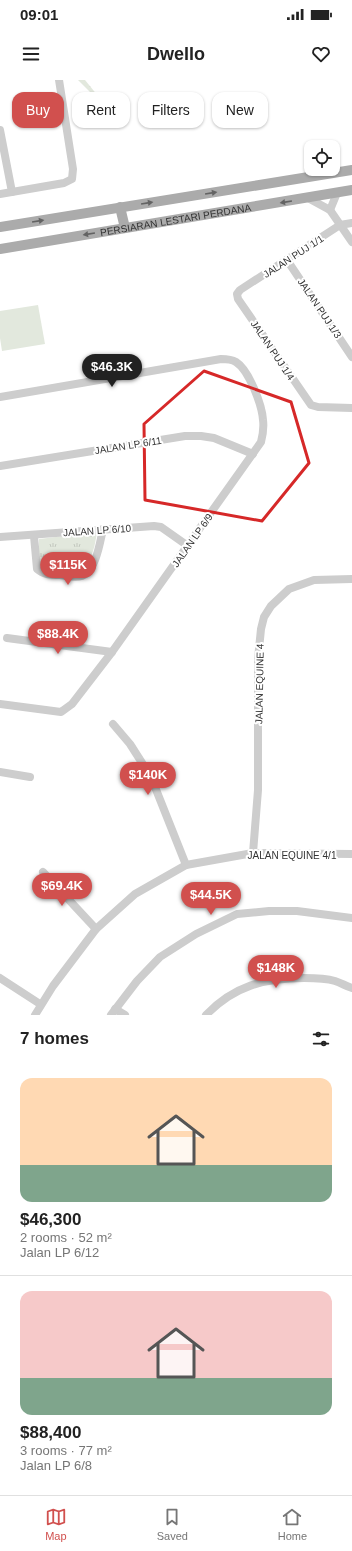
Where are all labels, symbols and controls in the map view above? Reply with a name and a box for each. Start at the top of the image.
text: 09:01 [20,6,58,23]
icon: menu [20,43,42,65]
icon: heart [310,43,332,65]
text: Dwello [147,44,205,64]
chip: Buy [12,92,64,128]
chip: Rent [72,92,130,128]
chip: Filters [138,92,204,128]
chip: New [212,92,268,128]
map controls [304,140,340,176]
button: locate [304,140,340,176]
one-way arrow [205,189,218,195]
one-way arrow [280,199,292,205]
one-way arrow [141,200,153,206]
street label: PERSIARAN LESTARI PERDANA [99,202,252,238]
one-way arrow [32,217,45,223]
one-way arrow [83,232,95,238]
street label: JALAN PUJ 1/1 [261,233,326,280]
street label: JALAN PUJ 1/3 [296,276,344,341]
street label: JALAN PUJ 1/4 [249,318,297,383]
pin: $46.3K [79,354,145,388]
text: $46.3K [91,359,133,374]
street label: JALAN LP 6/11 [94,435,163,456]
street label: JALAN LP 6/9 [170,511,215,569]
street label: JALAN LP 6/10 [63,523,132,538]
pin: $115K [40,552,96,586]
text: $115K [49,557,87,572]
pin: $88.4K [25,621,91,655]
text: $88.4K [37,626,79,641]
street label: JALAN EQUINE 4 [253,643,266,724]
pin: $140K [120,762,176,796]
text: $140K [129,767,167,782]
street label: JALAN EQUINE 4/1 [248,850,337,861]
pin: $69.4K [29,873,95,907]
text: $69.4K [41,878,83,893]
pin: $44.5K [178,882,244,916]
text: $44.5K [190,887,232,902]
pin: $148K [248,955,304,989]
text: $148K [257,960,295,975]
icon: filters [310,1028,332,1050]
text: 7 homes [20,1029,89,1048]
icon: home [140,1104,212,1176]
text: $46,300 [20,1210,81,1229]
text: 2 rooms · 52 m² [20,1230,112,1245]
text: Jalan LP 6/12 [20,1245,99,1260]
icon: home [140,1317,212,1389]
text: $88,400 [20,1423,81,1442]
text: 3 rooms · 77 m² [20,1443,112,1458]
text: Jalan LP 6/8 [20,1458,92,1473]
tab: Map [45,1506,67,1542]
tab: Saved [157,1506,188,1542]
tab: Home [278,1506,307,1542]

